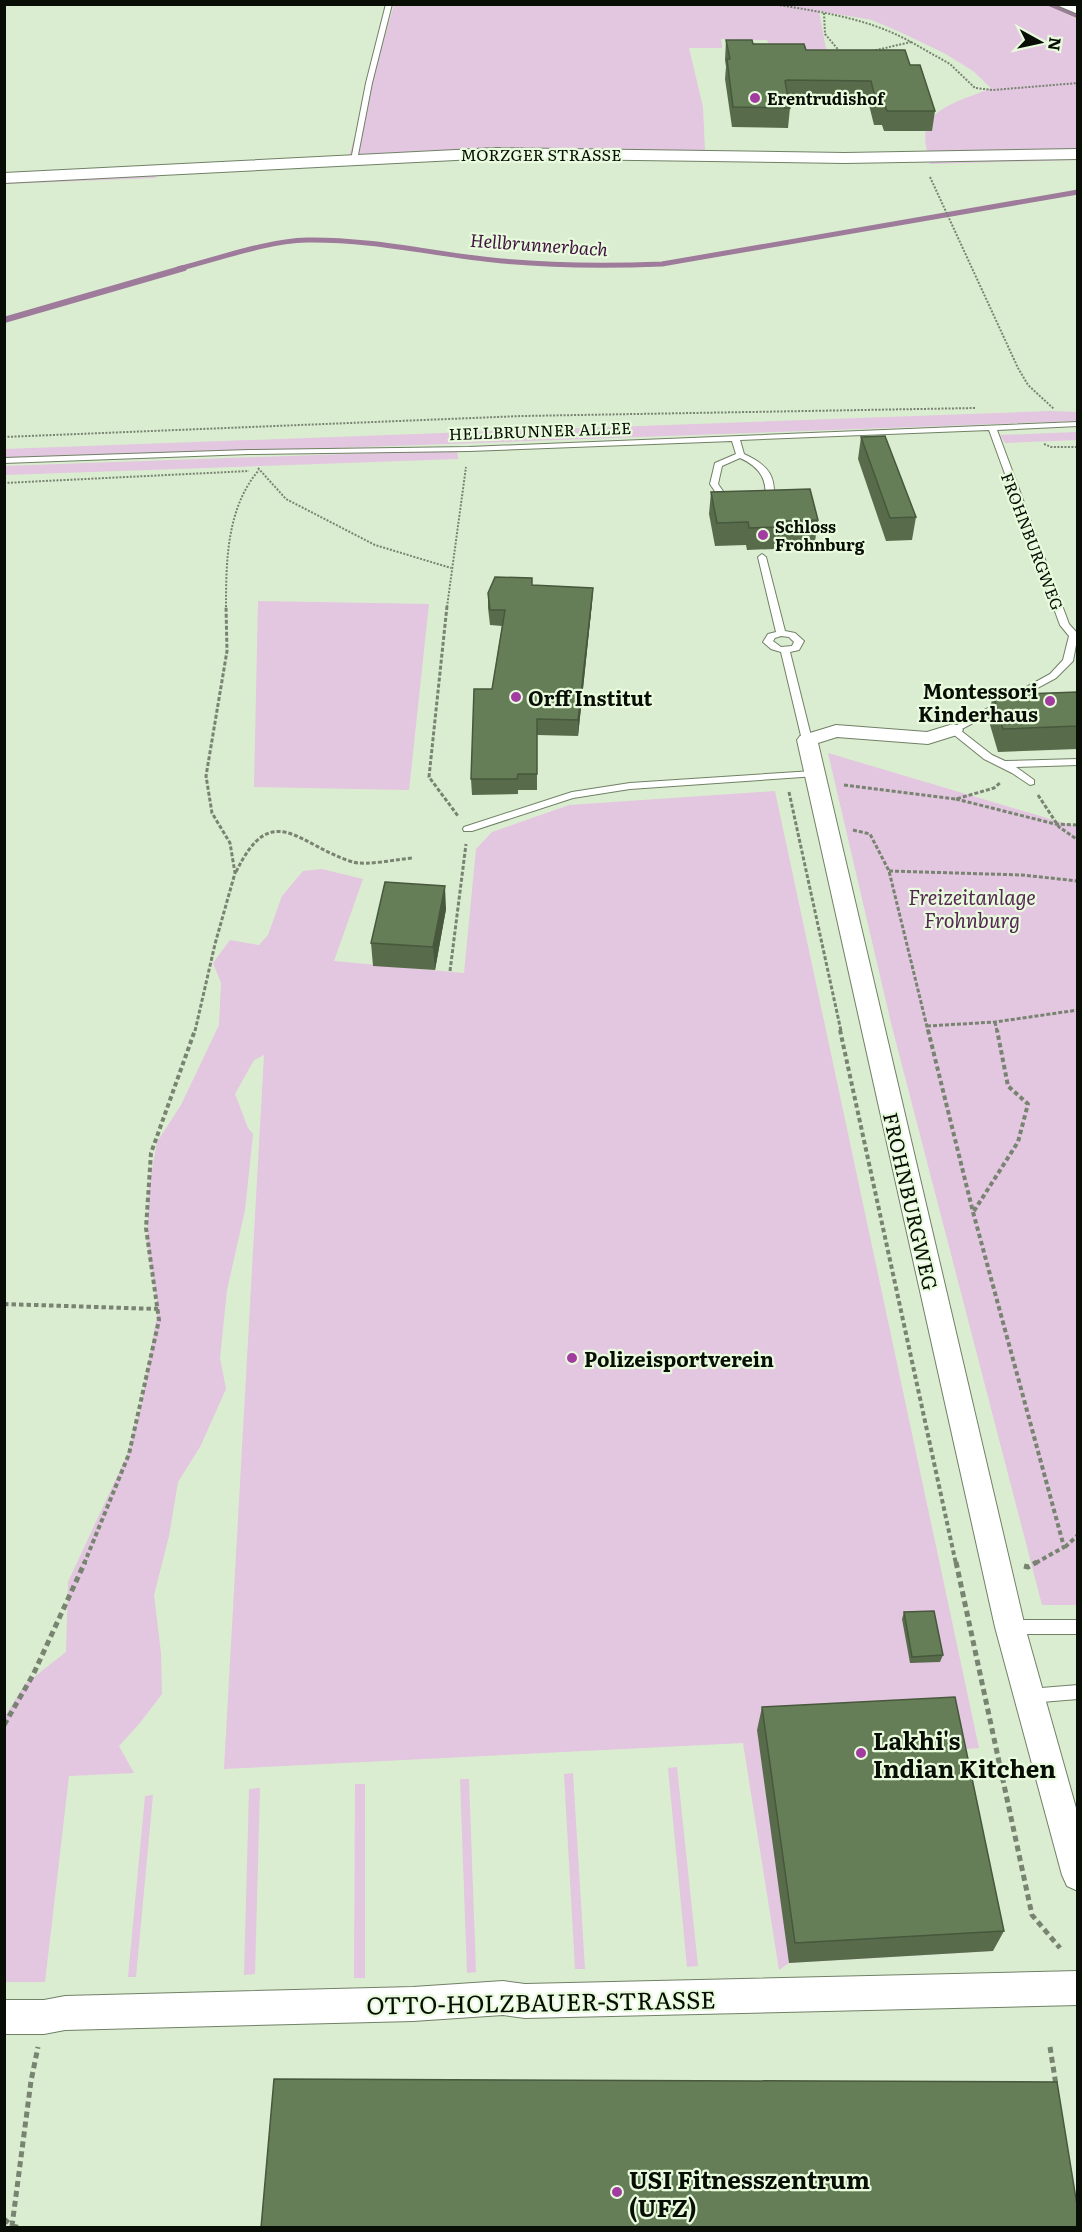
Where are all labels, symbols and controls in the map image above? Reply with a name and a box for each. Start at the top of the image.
north arrow [1010,12,1070,72]
text: N [1043,36,1069,53]
place label: Erentrudishof [767,86,886,110]
marker: Erentrudishof [748,91,762,105]
street label: MORZGER STRASSE [461,142,621,166]
water label: Hellbrunnerbach [469,226,609,262]
street label: HELLBRUNNER ALLEE [448,415,632,445]
street label: FROHNBURGWEG [996,469,1070,613]
place label: Schloss Frohnburg [775,514,865,556]
marker: Schloss Frohnburg [756,528,770,542]
place label: Montessori Kinderhaus [918,675,1038,728]
place label: Orff Institut [528,682,653,712]
marker: Orff Institut [509,690,523,704]
marker: Montessori Kinderhaus [1043,694,1057,708]
park label: Freizeitanlage Frohnburg [908,881,1036,934]
street label: FROHNBURGWEG [877,1109,947,1293]
place label: Polizeisportverein [584,1343,774,1373]
marker: Polizeisportverein [565,1351,579,1365]
place label: Lakhi's Indian Kitchen [873,1722,1056,1785]
marker: Lakhi's Indian Kitchen [854,1746,868,1760]
street label: OTTO-HOLZBAUER-STRASSE [366,1980,716,2022]
place label: USI Fitnesszentrum (UFZ) [629,2161,870,2224]
marker: USI Fitnesszentrum (UFZ) [610,2185,624,2199]

